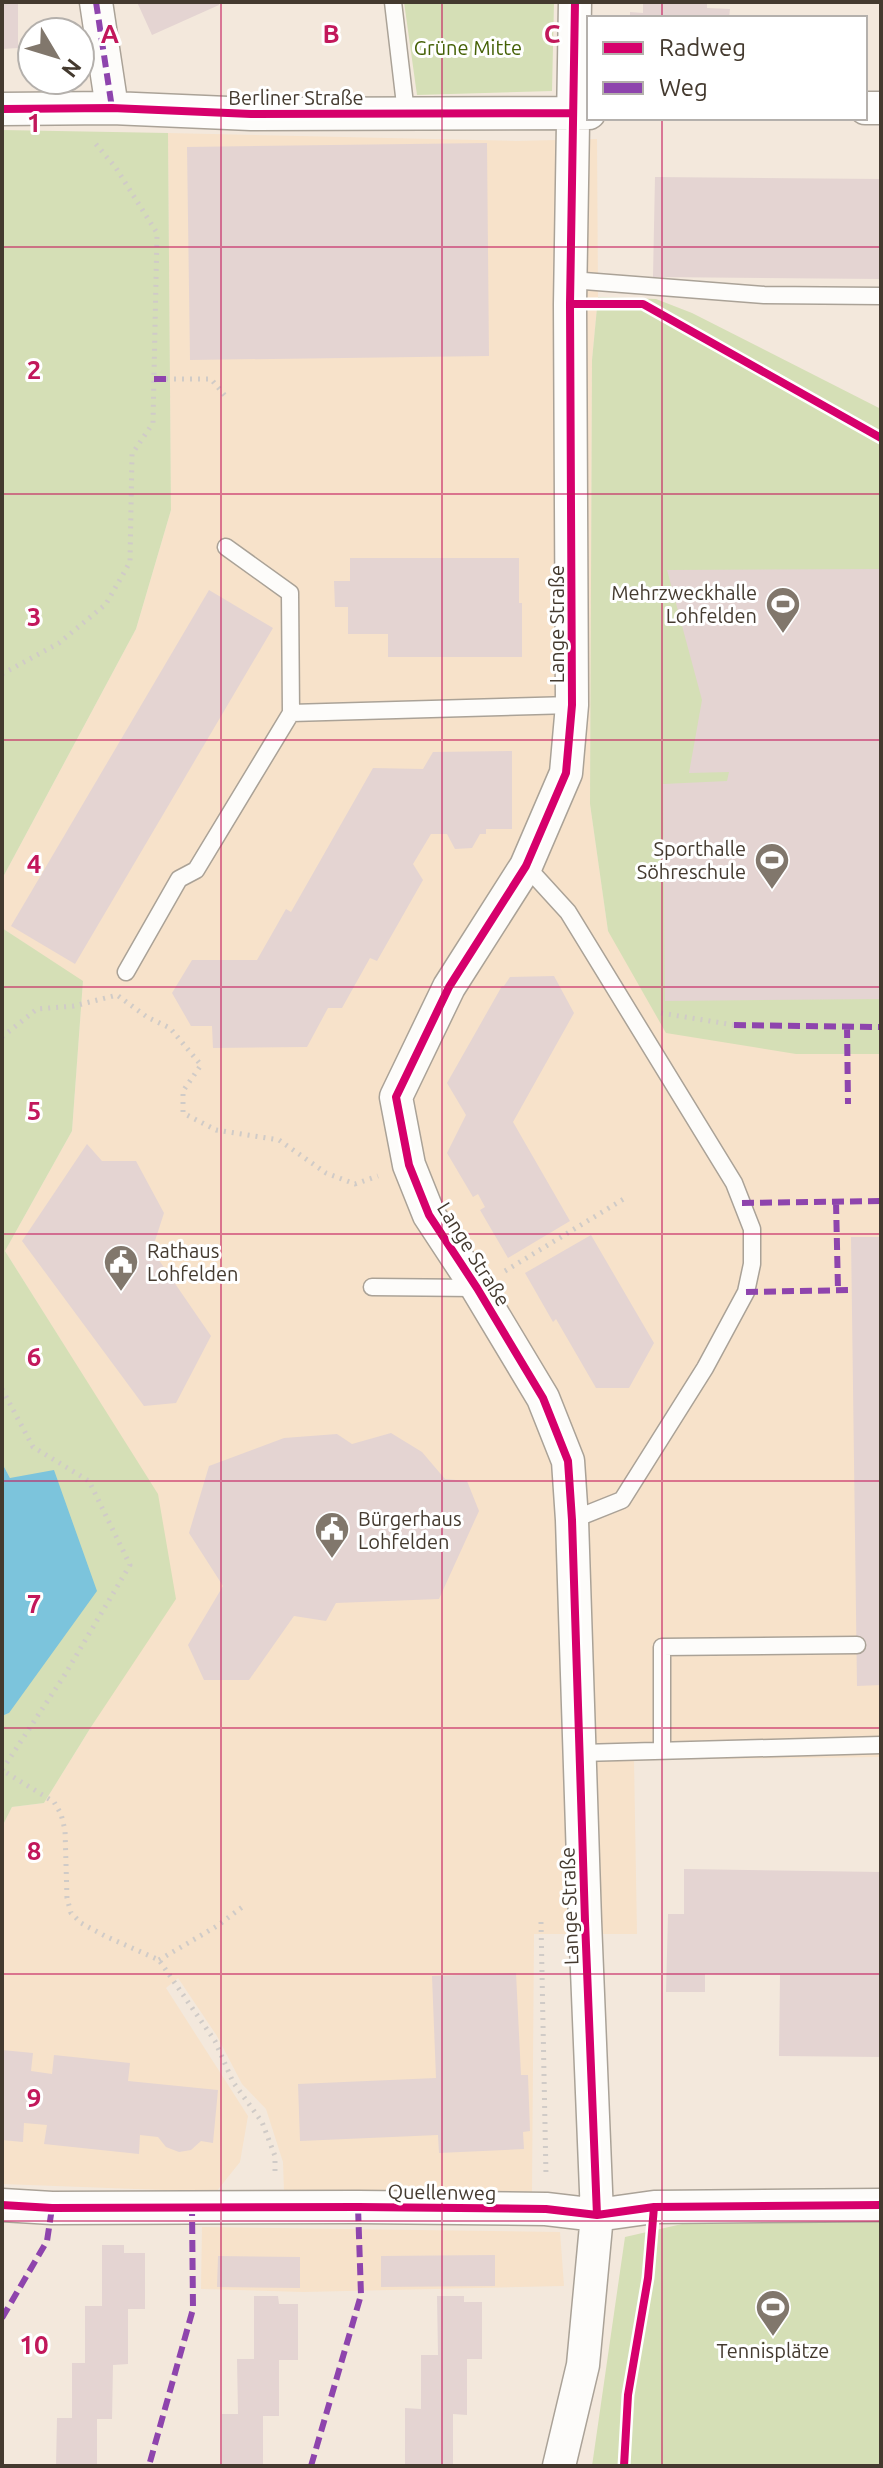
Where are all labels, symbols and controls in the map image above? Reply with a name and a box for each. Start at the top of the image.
north arrow [16,16,96,96]
legend [587,16,867,120]
text: A [101,19,120,48]
text: B [322,19,340,48]
text: C [544,19,561,48]
text: Radweg [659,34,746,61]
park label: Grüne Mitte [414,36,522,59]
text: N [57,54,87,83]
text: Weg [659,74,708,101]
street label: Berliner Straße [228,86,364,109]
text: 1 [27,108,41,137]
text: 2 [27,355,41,384]
street label: Lange Straße [545,565,568,683]
place label: Mehrzweckhalle Lohfelden [611,581,757,627]
sports icon: Mehrzweckhalle Lohfelden [764,585,802,635]
text: 3 [27,602,41,631]
place label: Sporthalle Söhreschule [637,837,746,883]
sports icon: Sporthalle Söhreschule [753,841,791,891]
text: 4 [27,849,41,878]
text: 5 [27,1096,41,1125]
street label: Lange Straße [433,1198,515,1310]
place label: Rathaus Lohfelden [147,1239,238,1285]
public building icon: Rathaus Lohfelden [102,1243,140,1293]
text: 6 [27,1342,41,1371]
place label: Bürgerhaus Lohfelden [358,1507,462,1553]
public building icon: Bürgerhaus Lohfelden [313,1510,351,1560]
text: 7 [27,1589,41,1618]
text: 8 [27,1836,41,1865]
street label: Lange Straße [555,1846,583,1966]
text: 9 [27,2083,41,2112]
street label: Quellenweg [387,2180,497,2204]
sports icon: Tennisplätze [754,2288,792,2338]
text: 10 [19,2330,49,2359]
place label: Tennisplätze [717,2339,829,2362]

